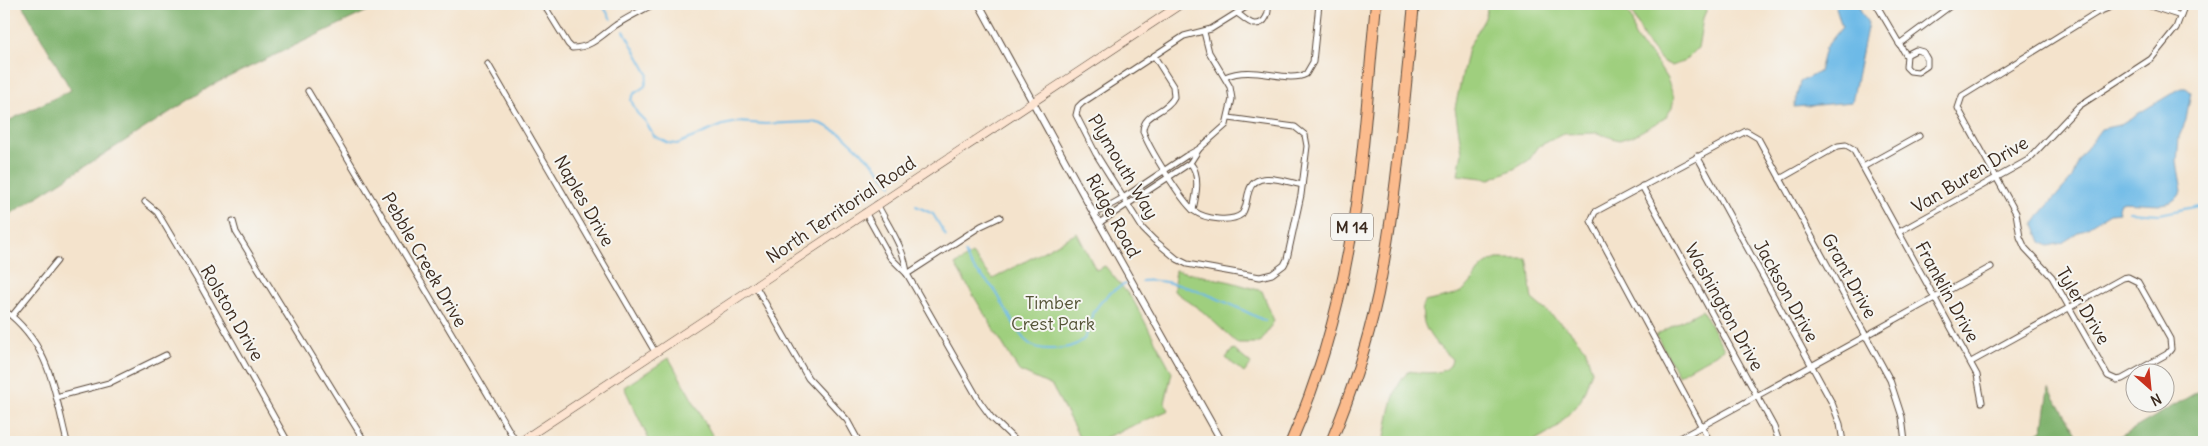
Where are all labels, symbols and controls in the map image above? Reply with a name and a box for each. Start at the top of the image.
street label: Plymouth Way [1083,110,1164,223]
street label: Van Buren Drive [1907,131,2032,218]
street label: Naples Drive [549,151,620,250]
street label: North Territorial Road [762,151,920,268]
street label: Ridge Road [1081,170,1146,262]
street label: Pebble Creek Drive [377,188,472,331]
road number: M 14 [1331,213,1373,240]
street label: Grant Drive [1817,229,1882,322]
street label: Jackson Drive [1749,236,1824,346]
street label: Franklin Drive [1910,237,1985,346]
street label: Washington Drive [1680,239,1769,375]
street label: Rolston Drive [196,261,269,365]
street label: Tyler Drive [2051,263,2116,349]
park label: Timber Crest Park [1011,291,1095,335]
north arrow [2126,364,2176,414]
text: N [2148,389,2164,410]

